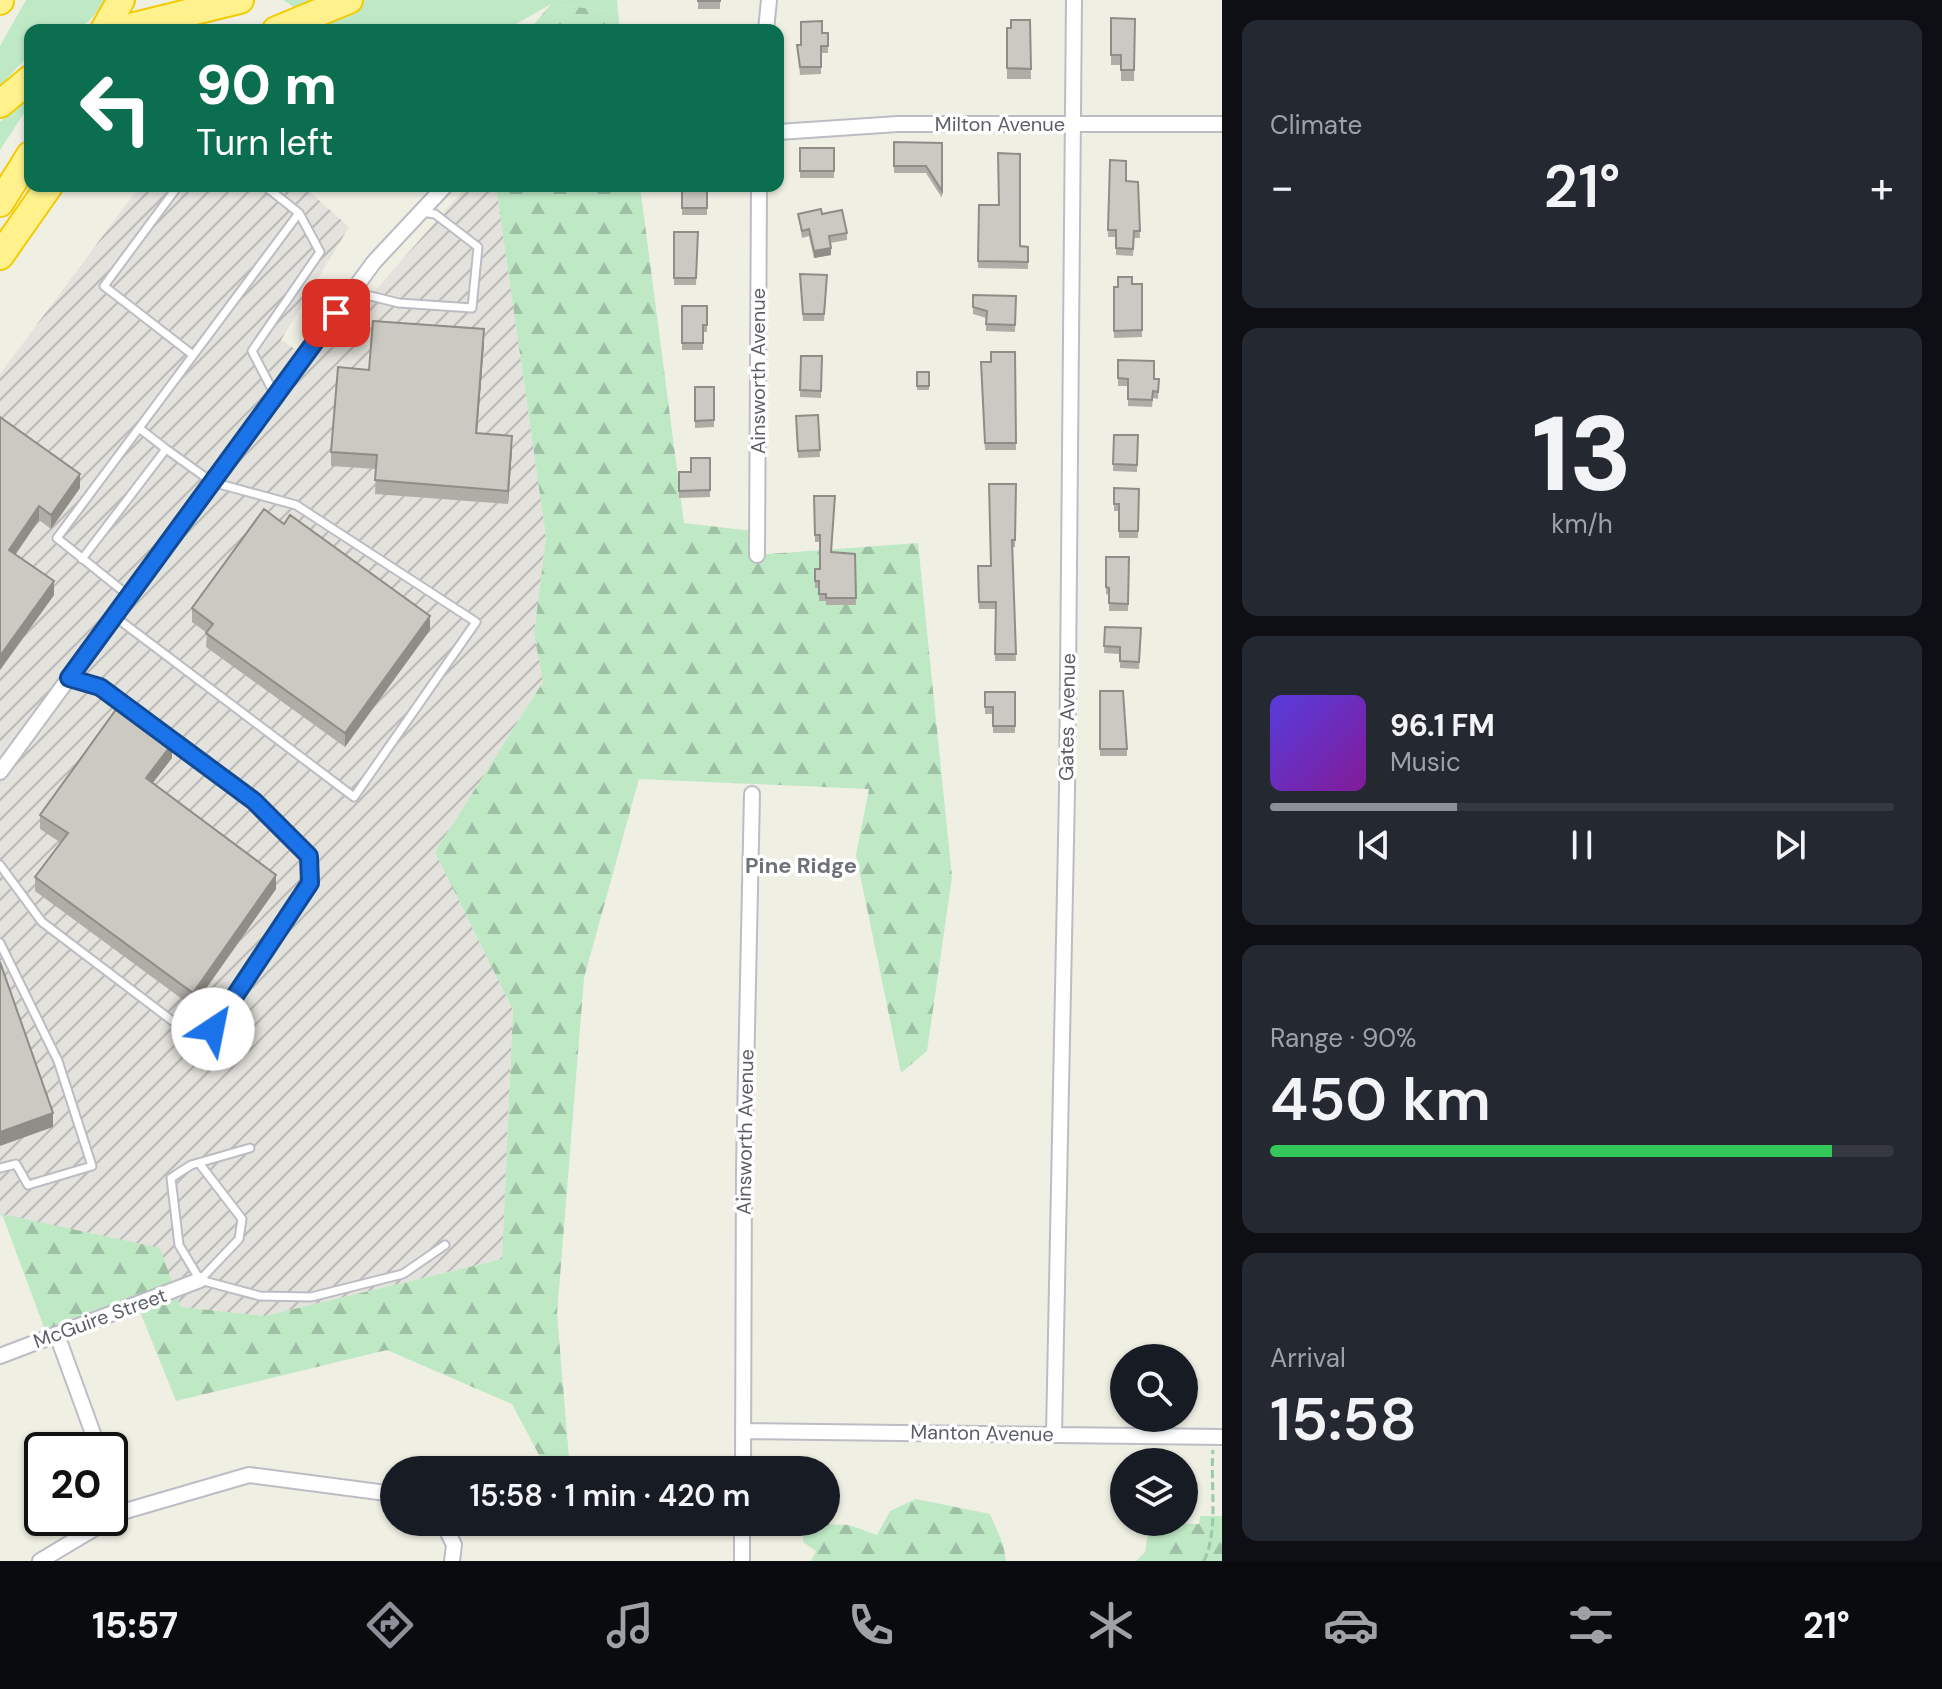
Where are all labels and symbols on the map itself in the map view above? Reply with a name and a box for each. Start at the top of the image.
street label: Milton Avenue [935,111,1065,137]
pin [302,279,370,347]
street label: Ainsworth Avenue [745,288,771,454]
street label: Gates Avenue [1053,653,1081,781]
district label: Pine Ridge [745,851,857,880]
position arrow [171,987,255,1071]
street label: Ainsworth Avenue [731,1049,759,1215]
street label: McGuire Street [30,1282,170,1354]
street label: Manton Avenue [910,1419,1054,1447]
speed limit sign: 20 [24,1432,128,1536]

